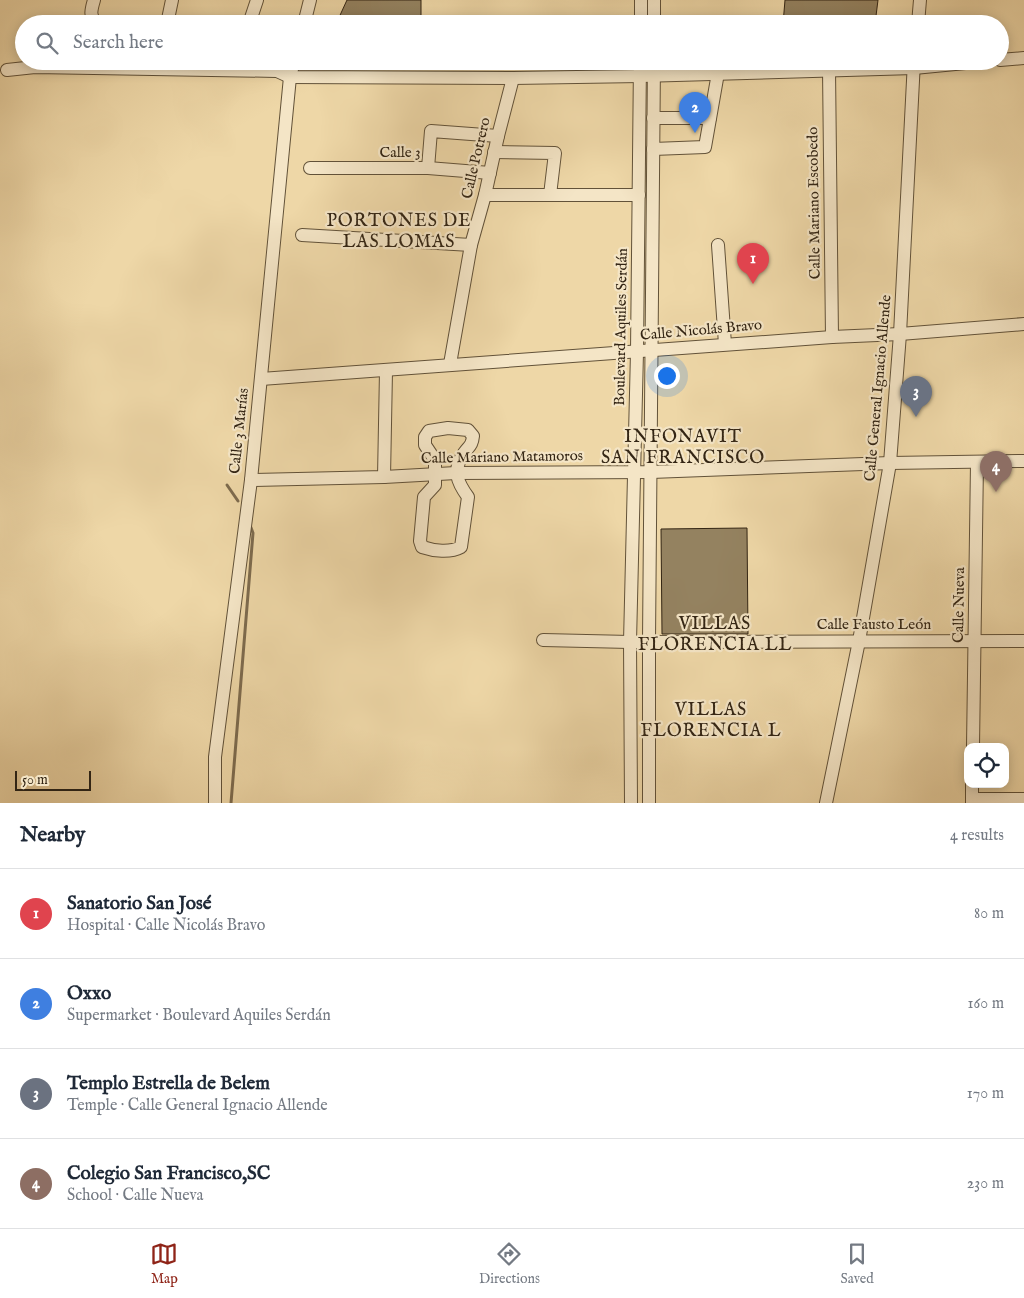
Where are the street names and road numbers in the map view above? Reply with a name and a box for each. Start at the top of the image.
street label: Calle Potrero [457,115,495,201]
street label: Calle Mariano Escobedo [803,127,825,279]
street label: Calle 3 [379,143,421,162]
street label: Boulevard Aquiles Serdán [610,248,632,406]
street label: Calle General Ignacio Allende [860,294,896,482]
street label: Calle Nicolás Bravo [639,315,763,345]
street label: Calle 3 Marías [225,387,253,475]
street label: Calle Mariano Matamoros [421,446,583,468]
street label: Calle Nueva [949,566,969,643]
street label: Calle Fausto León [817,615,931,634]

